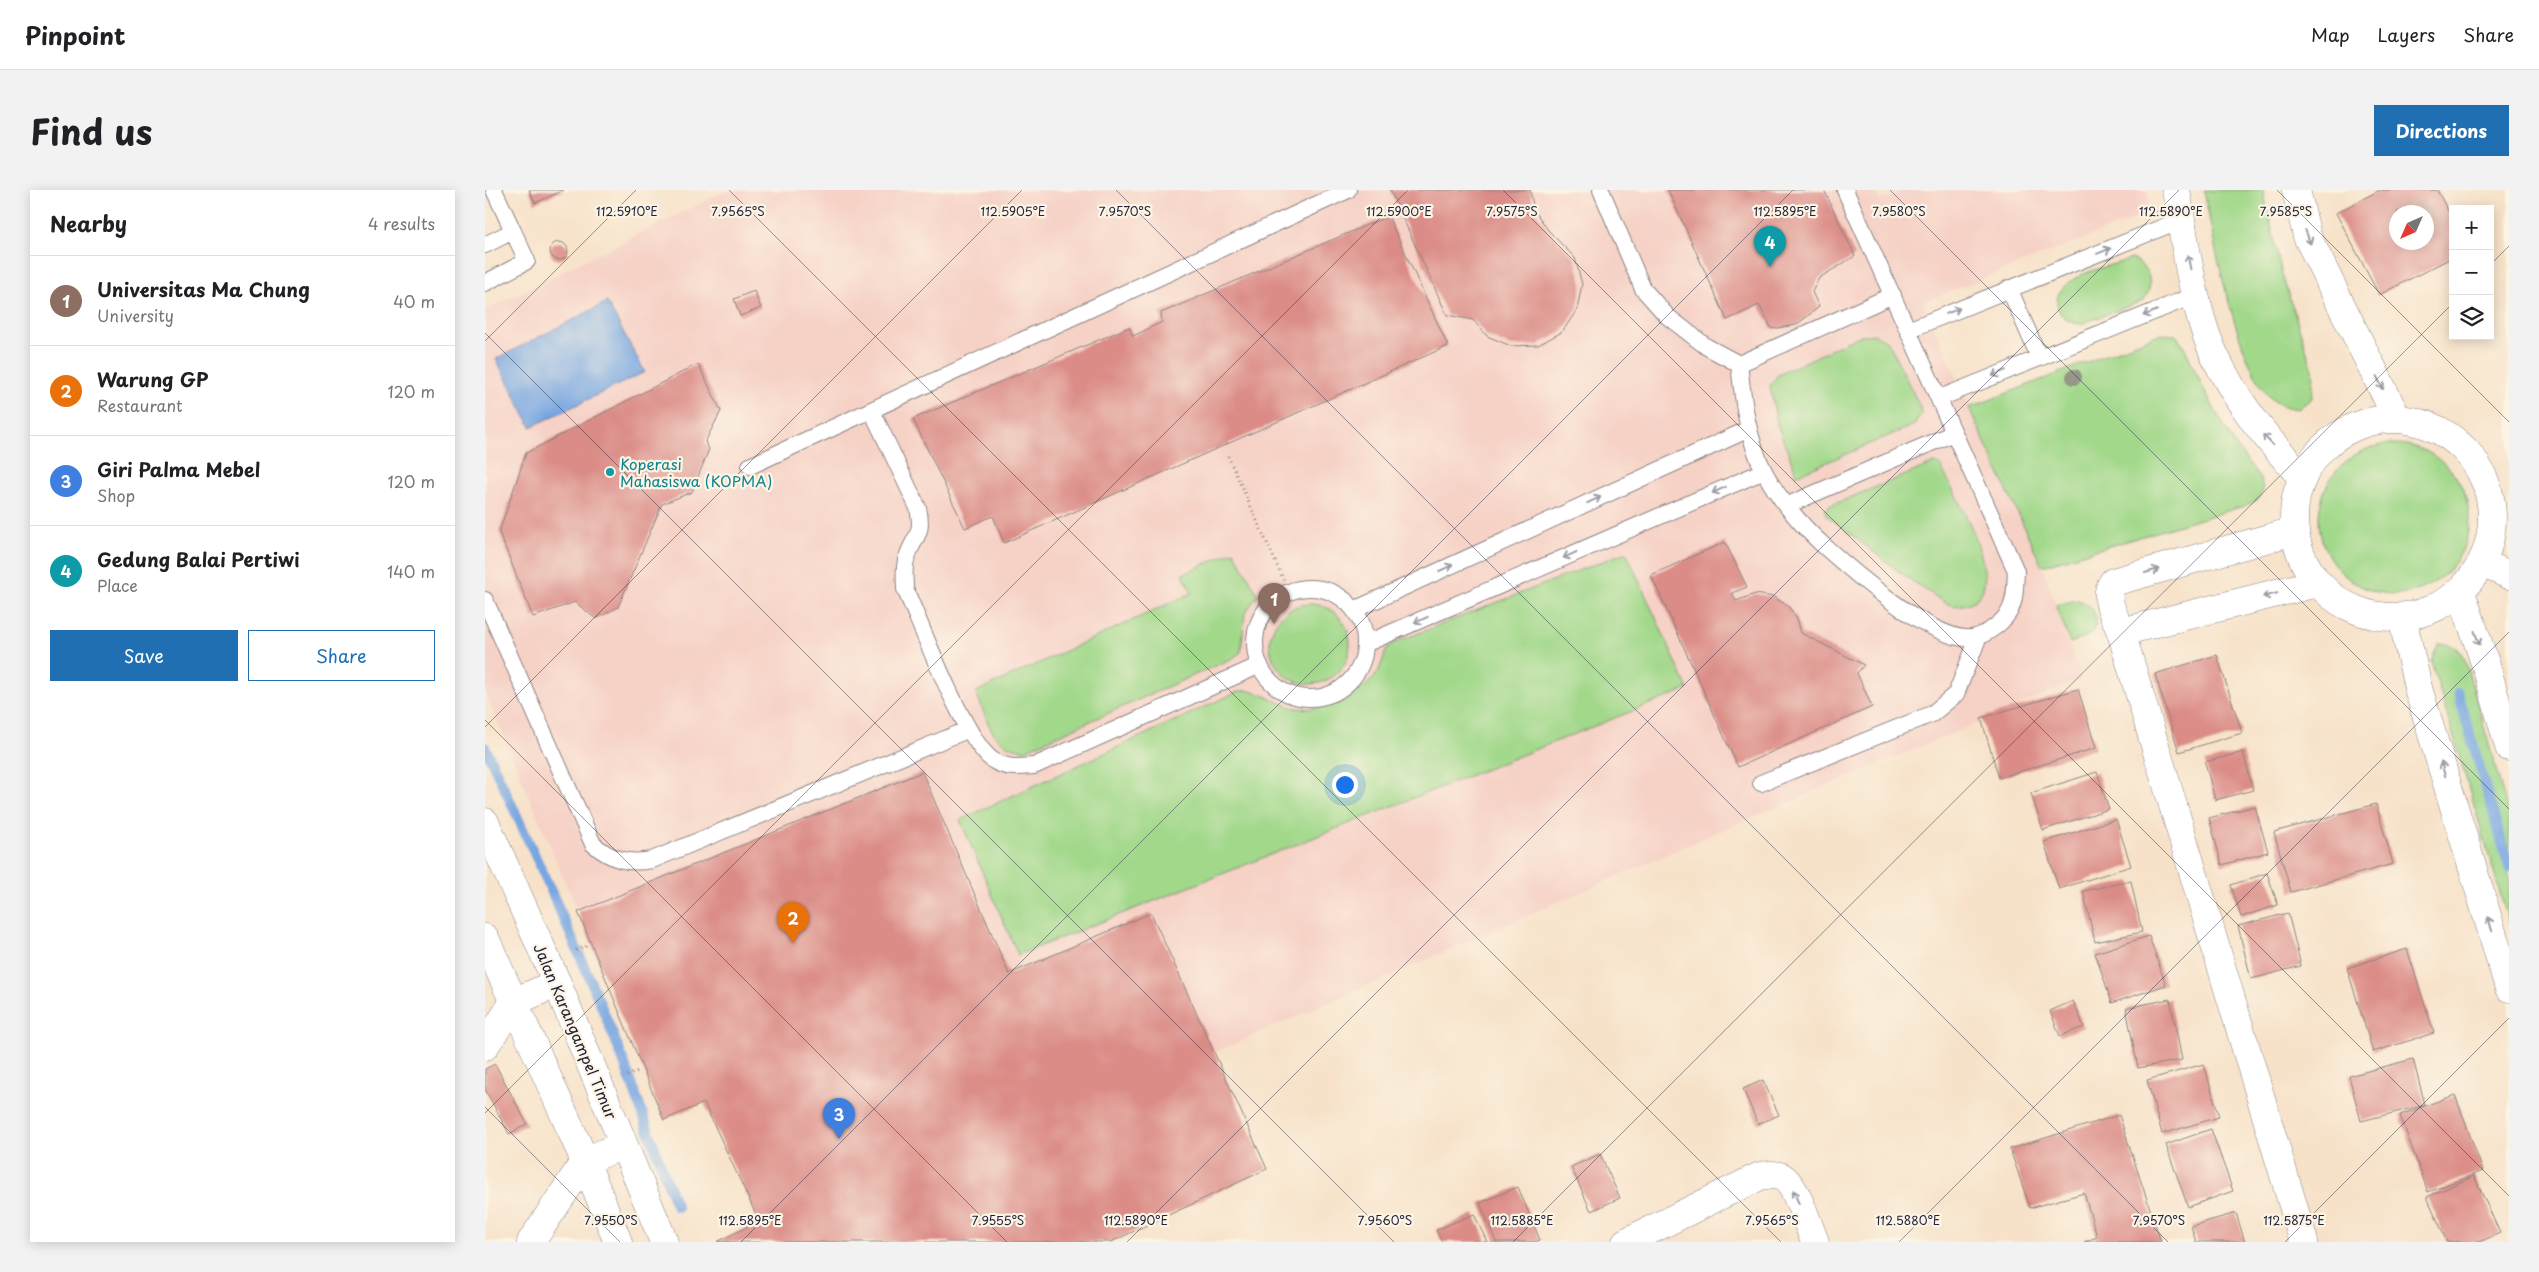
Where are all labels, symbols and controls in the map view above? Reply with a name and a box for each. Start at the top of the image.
text: Pinpoint [25,17,126,53]
text: Map [2311,21,2350,48]
text: Layers [2378,21,2435,48]
text: Share [2463,21,2514,48]
text: Find us [30,104,152,157]
button: Directions [2374,105,2509,156]
text: 112.5910°E [596,202,658,220]
text: 7.9565°S [711,202,765,220]
text: 112.5905°E [981,202,1045,220]
text: 7.9570°S [1099,202,1151,220]
text: 112.5900°E [1366,202,1432,220]
text: 7.9575°S [1486,202,1538,220]
text: 112.5895°E [1753,202,1817,220]
text: 7.9580°S [1872,202,1926,220]
text: 112.5890°E [2139,202,2203,220]
text: 7.9585°S [2260,202,2312,220]
north arrow [2389,205,2434,250]
map controls [2449,205,2494,340]
button: + [2449,205,2494,250]
text: Nearby [50,207,127,239]
text: 4 results [368,211,435,235]
pin: 4 [1754,226,1786,267]
one-way arrow [2304,229,2313,244]
one-way arrow [2096,245,2111,254]
button: − [2449,250,2494,295]
one-way arrow [2184,254,2193,270]
text: Universitas Ma Chung [97,275,310,303]
text: 1 [62,289,70,313]
text: 40 m [393,289,435,313]
button: layers [2449,295,2494,340]
text: University [97,303,174,327]
one-way arrow [1945,306,1960,315]
one-way arrow [2143,309,2158,318]
text: Warung GP [97,365,208,393]
one-way arrow [1992,369,2007,379]
one-way arrow [2375,375,2385,390]
text: 2 [60,379,72,403]
text: 120 m [388,379,435,403]
text: Restaurant [97,393,183,417]
one-way arrow [2262,433,2274,446]
place label: Koperasi Mahasiswa (KOPMA) [620,452,772,492]
text: Giri Palma Mebel [97,455,260,483]
marker: Koperasi Mahasiswa (KOPMA) [604,466,616,478]
text: 3 [61,469,71,493]
text: 120 m [388,469,435,493]
text: Shop [97,483,135,507]
one-way arrow [1712,486,1727,496]
one-way arrow [1586,494,1601,504]
text: Gedung Balai Pertiwi [97,545,300,573]
one-way arrow [1563,551,1578,561]
text: 4 [61,559,71,583]
text: 140 m [387,559,435,583]
one-way arrow [1438,562,1453,572]
one-way arrow [2144,566,2160,575]
text: Place [97,573,138,597]
pin: 1 [1258,583,1290,624]
one-way arrow [2263,591,2279,600]
one-way arrow [1414,616,1429,626]
button: Save [50,630,238,681]
button: Share [248,630,435,681]
one-way arrow [2472,630,2482,646]
one-way arrow [2437,761,2447,777]
your location [1332,772,1358,798]
pin: 2 [777,902,809,943]
one-way arrow [2484,917,2494,933]
street label: Jalan Karangampel Timur [528,939,624,1123]
pin: 3 [823,1098,855,1139]
one-way arrow [1791,1190,1800,1205]
text: 7.9550°S [584,1211,638,1229]
text: 112.5895°E [718,1211,782,1229]
text: 7.9555°S [972,1211,1024,1229]
text: 112.5890°E [1104,1211,1168,1229]
text: 7.9560°S [1358,1211,1412,1229]
text: 112.5885°E [1491,1211,1553,1229]
text: 7.9565°S [1745,1211,1799,1229]
text: 112.5880°E [1876,1211,1940,1229]
text: 7.9570°S [2133,1211,2185,1229]
text: 112.5875°E [2263,1211,2325,1229]

